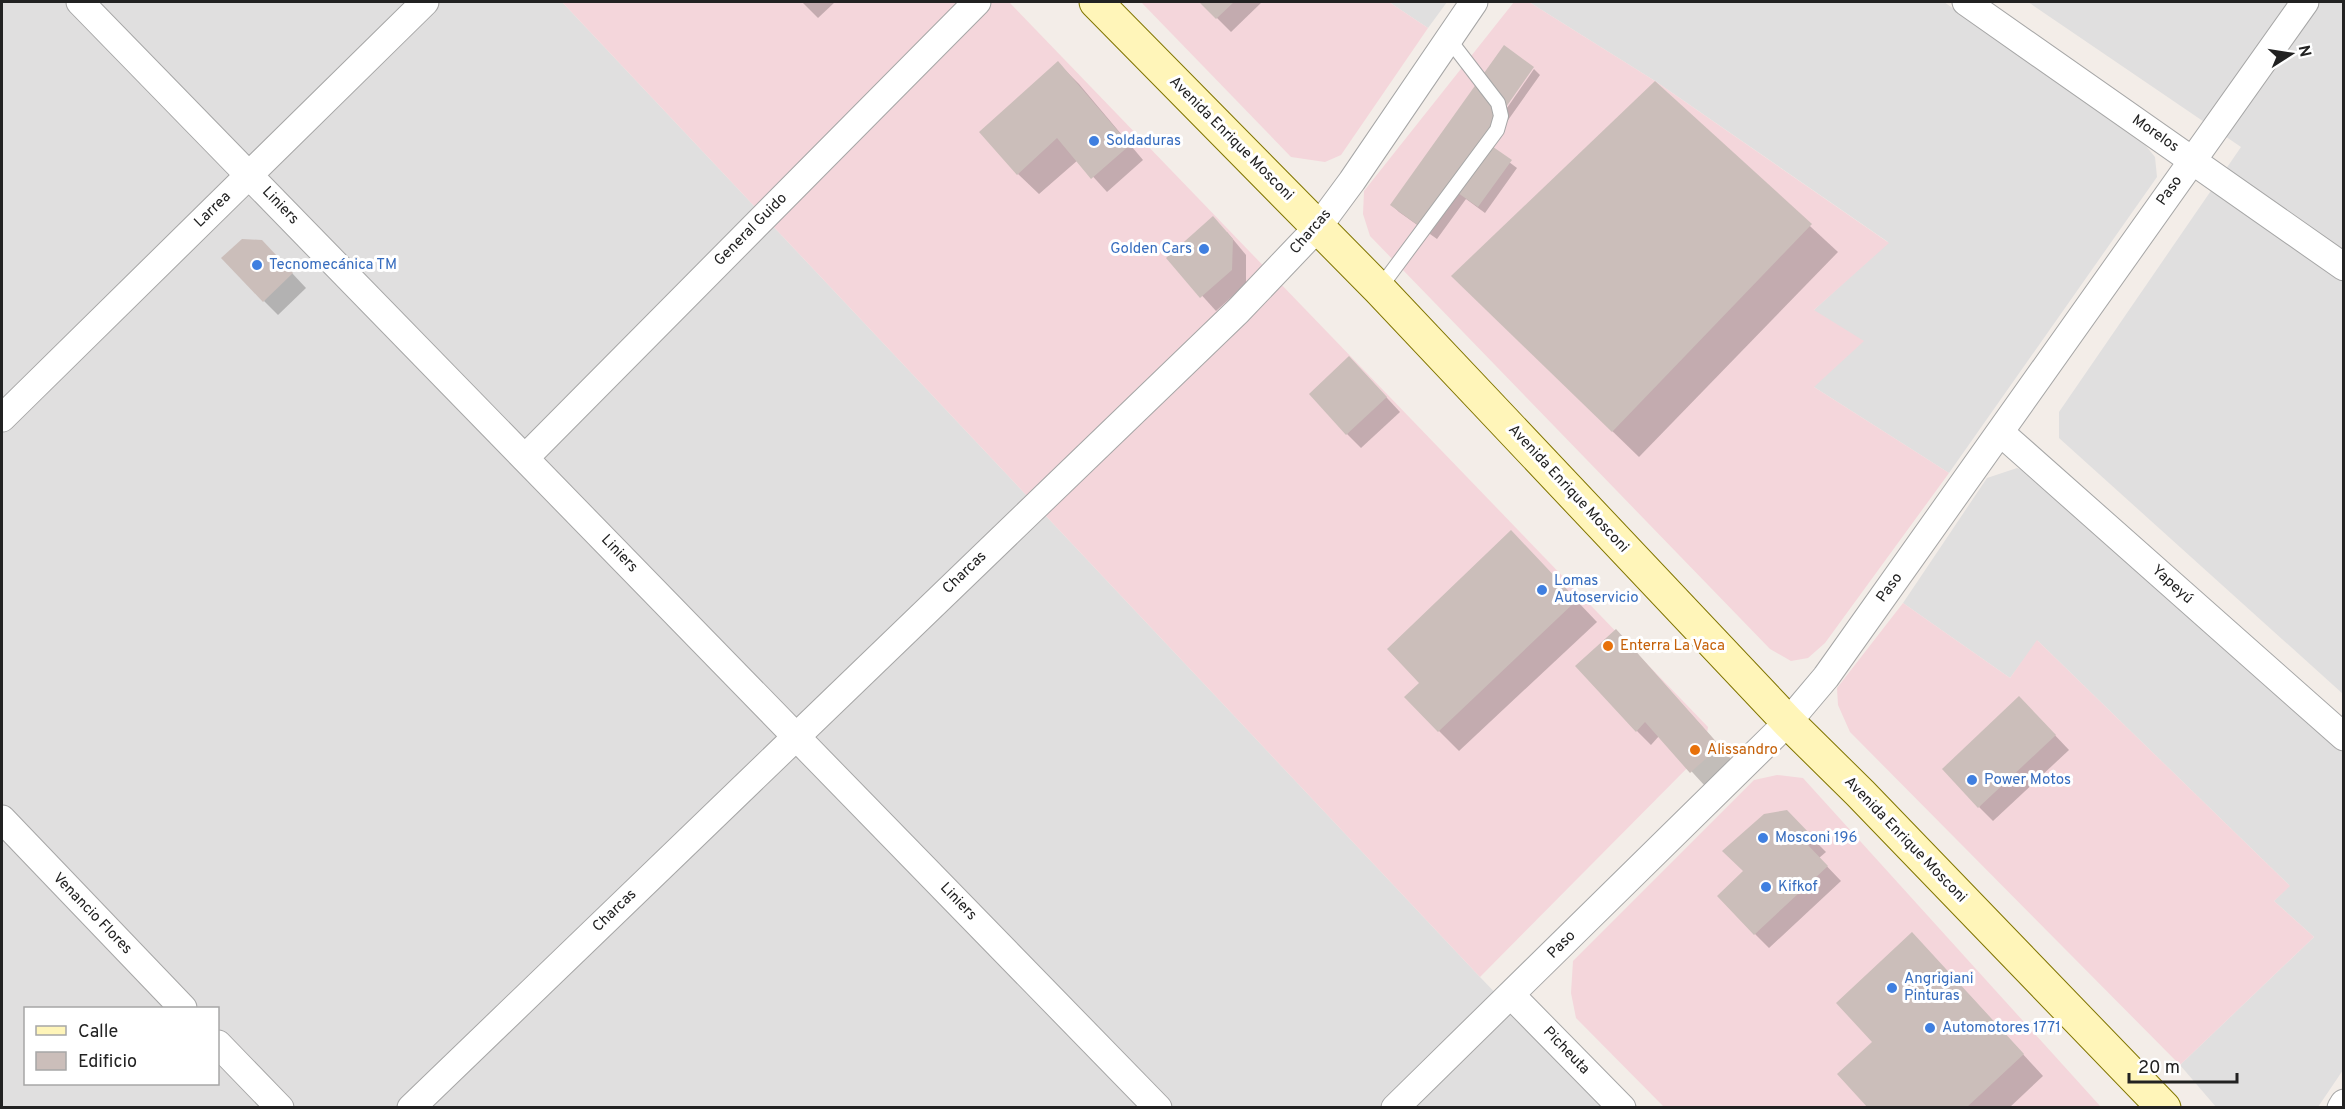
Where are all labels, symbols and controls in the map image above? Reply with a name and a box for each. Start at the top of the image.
north arrow [2261,24,2321,84]
text: N [2293,44,2315,59]
street label: Avenida Enrique Mosconi [1165,73,1297,205]
street label: Morelos [2128,111,2182,157]
place label: Soldaduras [1106,132,1181,151]
marker: Soldaduras [1087,134,1101,148]
street label: Paso [2153,172,2187,210]
street label: Liniers [257,183,303,229]
street label: Larrea [191,188,235,232]
street label: General Guido [710,189,792,271]
street label: Charcas [1286,205,1336,259]
place label: Golden Cars [1110,240,1192,259]
marker: Golden Cars [1197,242,1211,256]
place label: Tecnomecánica TM [269,256,397,275]
marker: Tecnomecánica TM [250,258,264,272]
street label: Avenida Enrique Mosconi [1504,421,1632,557]
street label: Liniers [596,531,642,577]
street label: Charcas [939,547,991,599]
street label: Yapeyú [2147,561,2197,609]
street label: Paso [1873,569,1907,607]
place label: Lomas Autoservicio [1554,572,1639,608]
marker: Lomas Autoservicio [1535,583,1549,597]
place label: Enterra La Vaca [1620,637,1725,656]
marker: Enterra La Vaca [1601,639,1615,653]
place label: Alissandro [1707,741,1778,760]
marker: Alissandro [1688,743,1702,757]
place label: Power Motos [1984,771,2071,790]
street label: Avenida Enrique Mosconi [1840,773,1970,907]
marker: Power Motos [1965,773,1979,787]
place label: Mosconi 196 [1775,829,1857,848]
marker: Mosconi 196 [1756,831,1770,845]
street label: Venancio Flores [48,869,136,959]
place label: Kifkof [1778,878,1817,897]
street label: Liniers [935,879,981,925]
marker: Kifkof [1759,880,1773,894]
street label: Charcas [589,885,641,937]
street label: Paso [1544,927,1580,963]
place label: Angrigiani Pinturas [1904,970,1974,1006]
marker: Angrigiani Pinturas [1885,981,1899,995]
legend [24,1007,219,1085]
place label: Automotores 1771 [1942,1019,2061,1038]
text: Calle [78,1021,118,1044]
marker: Automotores 1771 [1923,1021,1937,1035]
street label: Picheuta [1539,1023,1593,1079]
scale bar [2129,1046,2237,1084]
text: Edificio [78,1051,137,1074]
text: 20 m [2138,1057,2180,1080]

